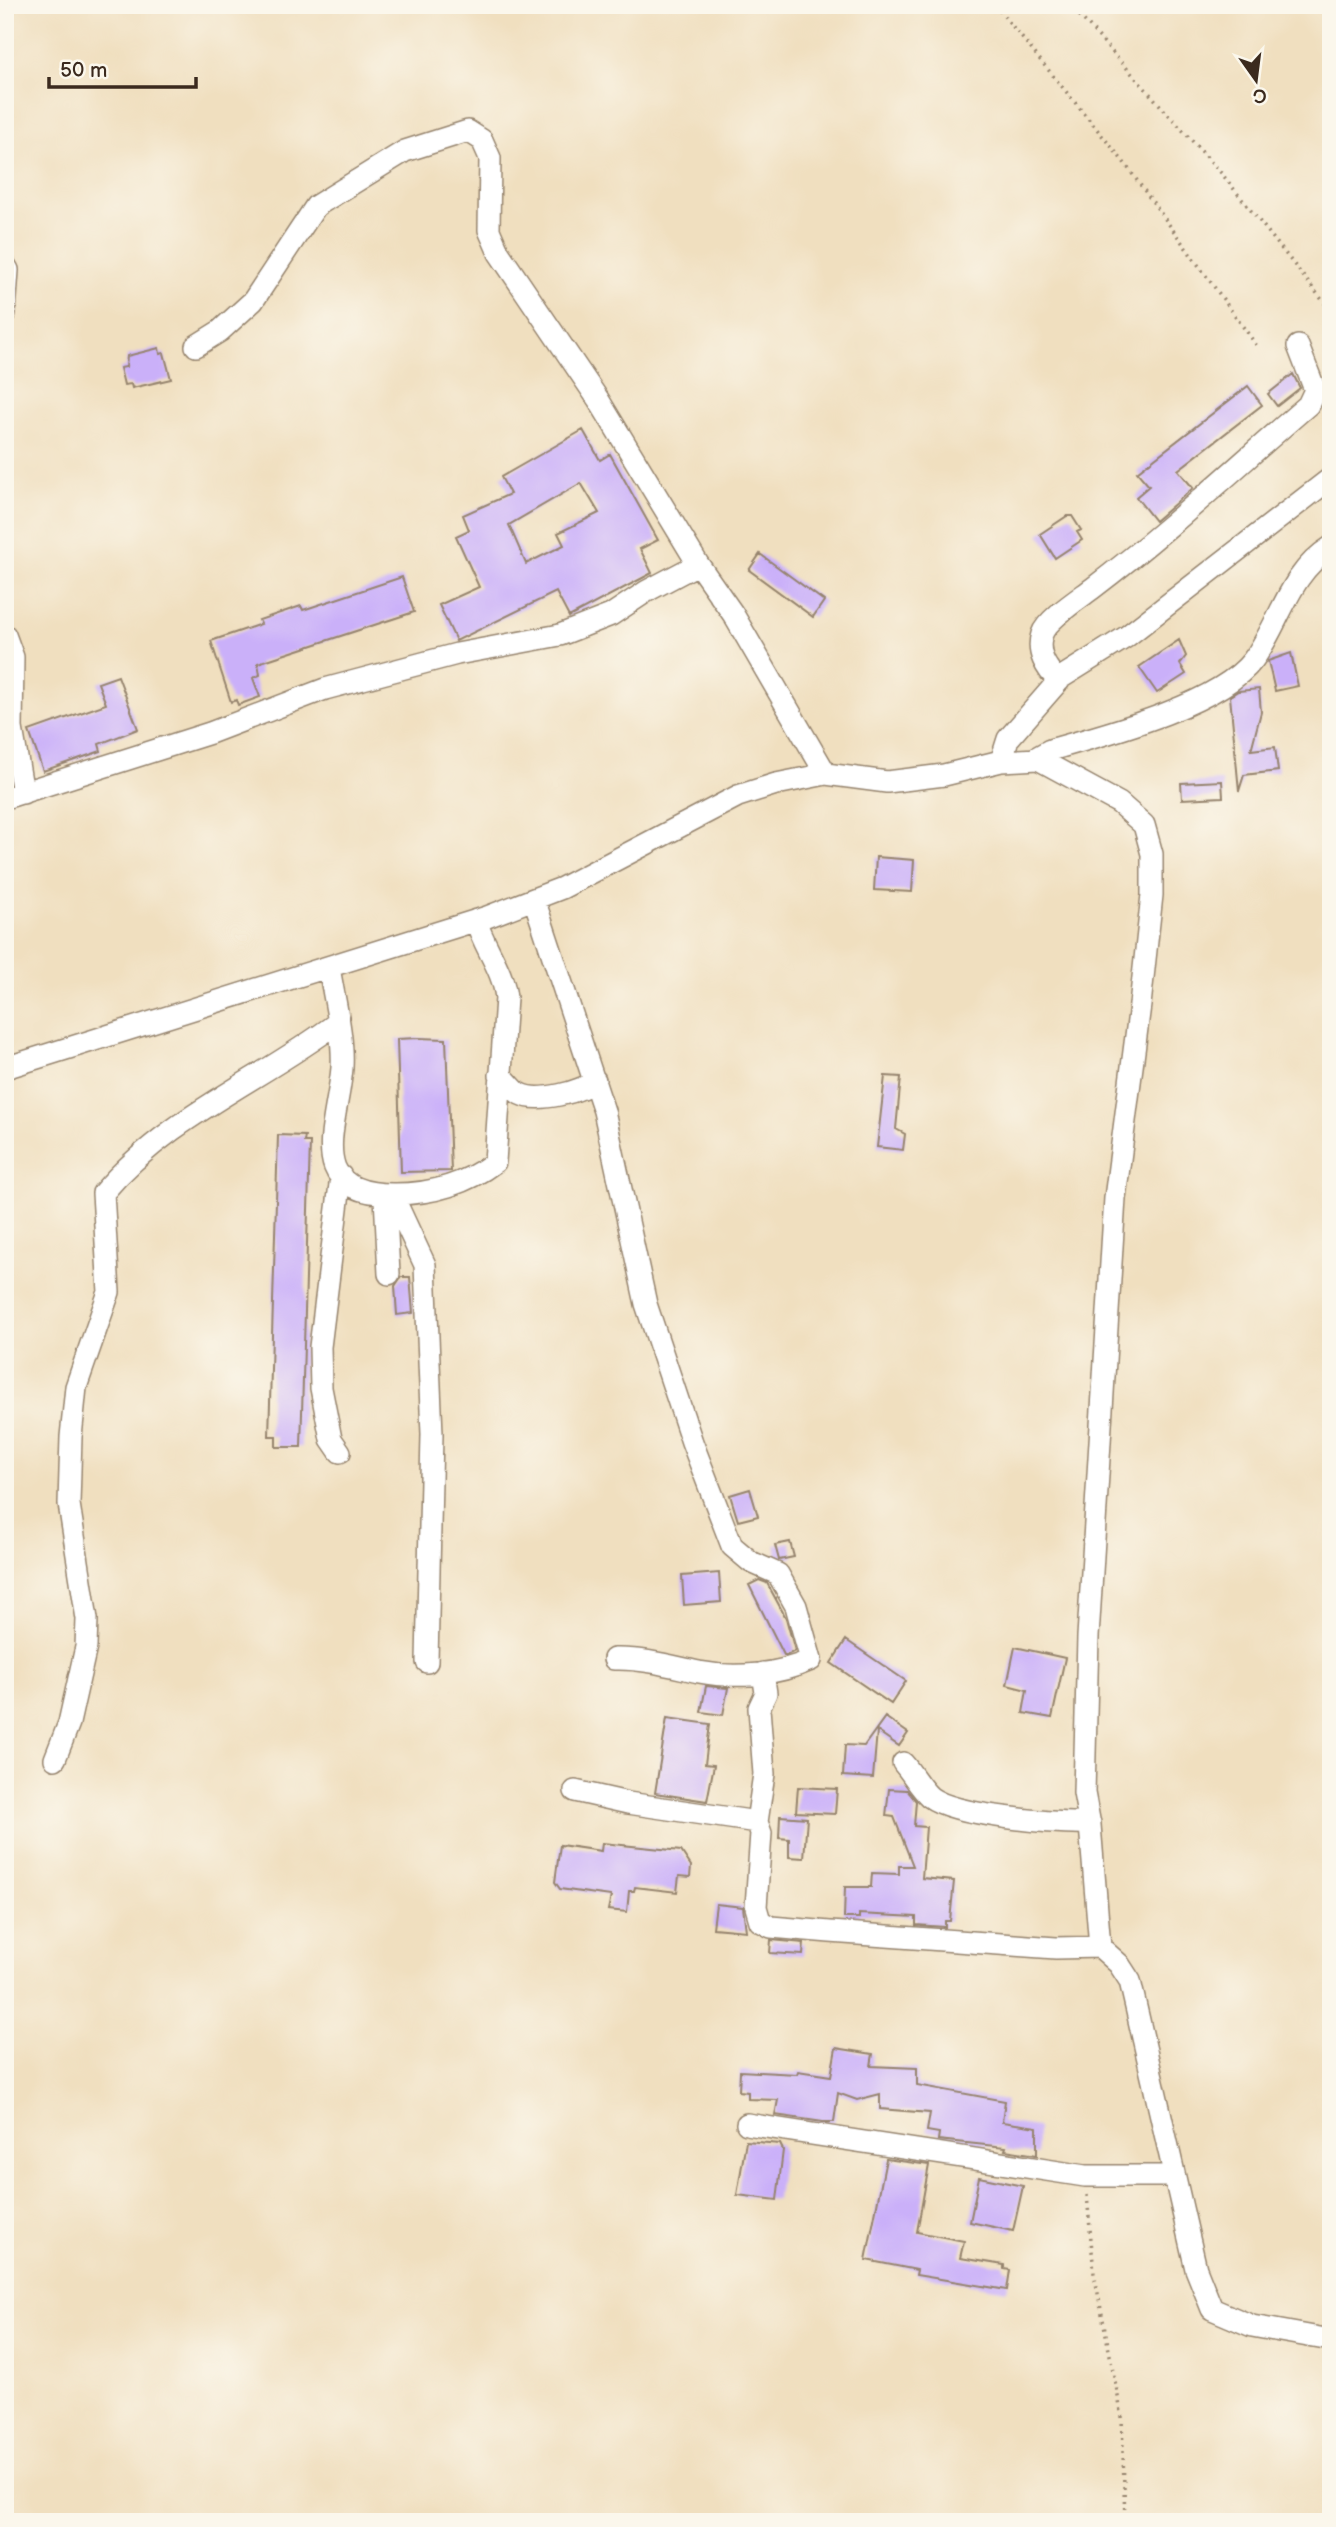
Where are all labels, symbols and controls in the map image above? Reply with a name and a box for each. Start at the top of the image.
scale bar [49,46,196,90]
north arrow [1220,46,1290,116]
text: 50 m [60,58,107,83]
text: С [1251,82,1269,108]

